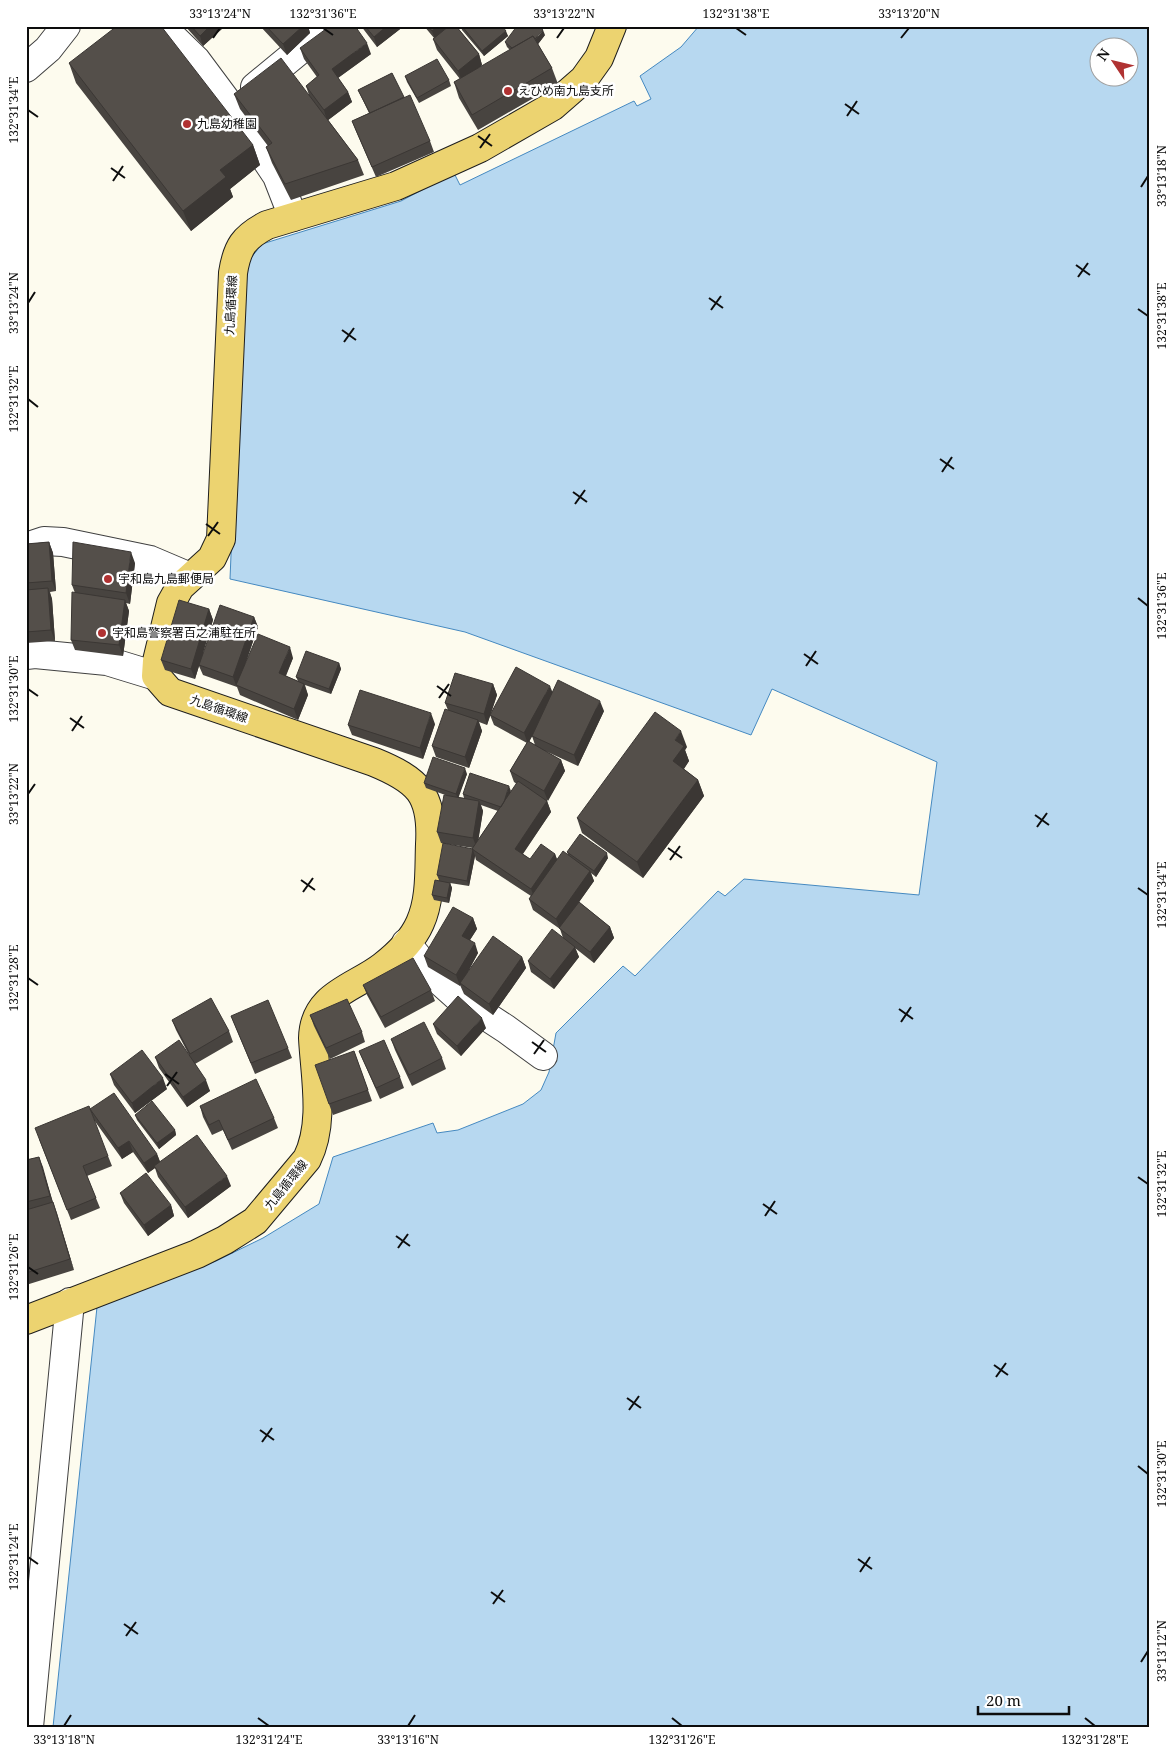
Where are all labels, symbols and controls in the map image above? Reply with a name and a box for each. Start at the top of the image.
text: 33°13'24"N [189,5,251,22]
text: 132°31'36"E [290,5,356,22]
text: 33°13'22"N [533,5,595,22]
text: 132°31'38"E [703,5,769,22]
text: 33°13'20"N [878,5,940,22]
north arrow [1088,38,1138,88]
text: N [1092,44,1114,64]
text: 132°31'34"E [5,77,22,143]
place label: えひめ南九島支所 [518,82,614,99]
marker: えひめ南九島支所 [502,85,514,97]
place label: 九島幼稚園 [197,115,257,132]
marker: 九島幼稚園 [181,118,193,130]
text: 33°13'18"N [1153,145,1170,207]
text: 33°13'24"N [5,272,22,334]
street label: 九島循環線 [220,275,241,335]
text: 132°31'38"E [1153,283,1170,349]
text: 132°31'32"E [5,366,22,432]
place label: 宇和島九島郵便局 [118,570,214,587]
marker: 宇和島九島郵便局 [102,573,114,585]
text: 132°31'36"E [1153,573,1170,639]
place label: 宇和島警察署百之浦駐在所 [112,624,256,641]
marker: 宇和島警察署百之浦駐在所 [96,627,108,639]
text: 132°31'30"E [5,656,22,722]
street label: 九島循環線 [188,691,250,726]
text: 33°13'22"N [5,763,22,825]
text: 132°31'34"E [1153,862,1170,928]
text: 132°31'28"E [5,945,22,1011]
text: 132°31'32"E [1153,1151,1170,1217]
street label: 九島循環線 [260,1156,311,1213]
text: 132°31'26"E [5,1234,22,1300]
text: 132°31'30"E [1153,1441,1170,1507]
text: 132°31'24"E [5,1524,22,1590]
text: 33°13'12"N [1153,1620,1170,1682]
scale bar [978,1683,1070,1715]
text: 20 m [986,1690,1021,1710]
text: 33°13'18"N [33,1731,95,1748]
text: 132°31'24"E [236,1731,302,1748]
text: 33°13'16"N [377,1731,439,1748]
text: 132°31'26"E [649,1731,715,1748]
text: 132°31'28"E [1062,1731,1128,1748]

